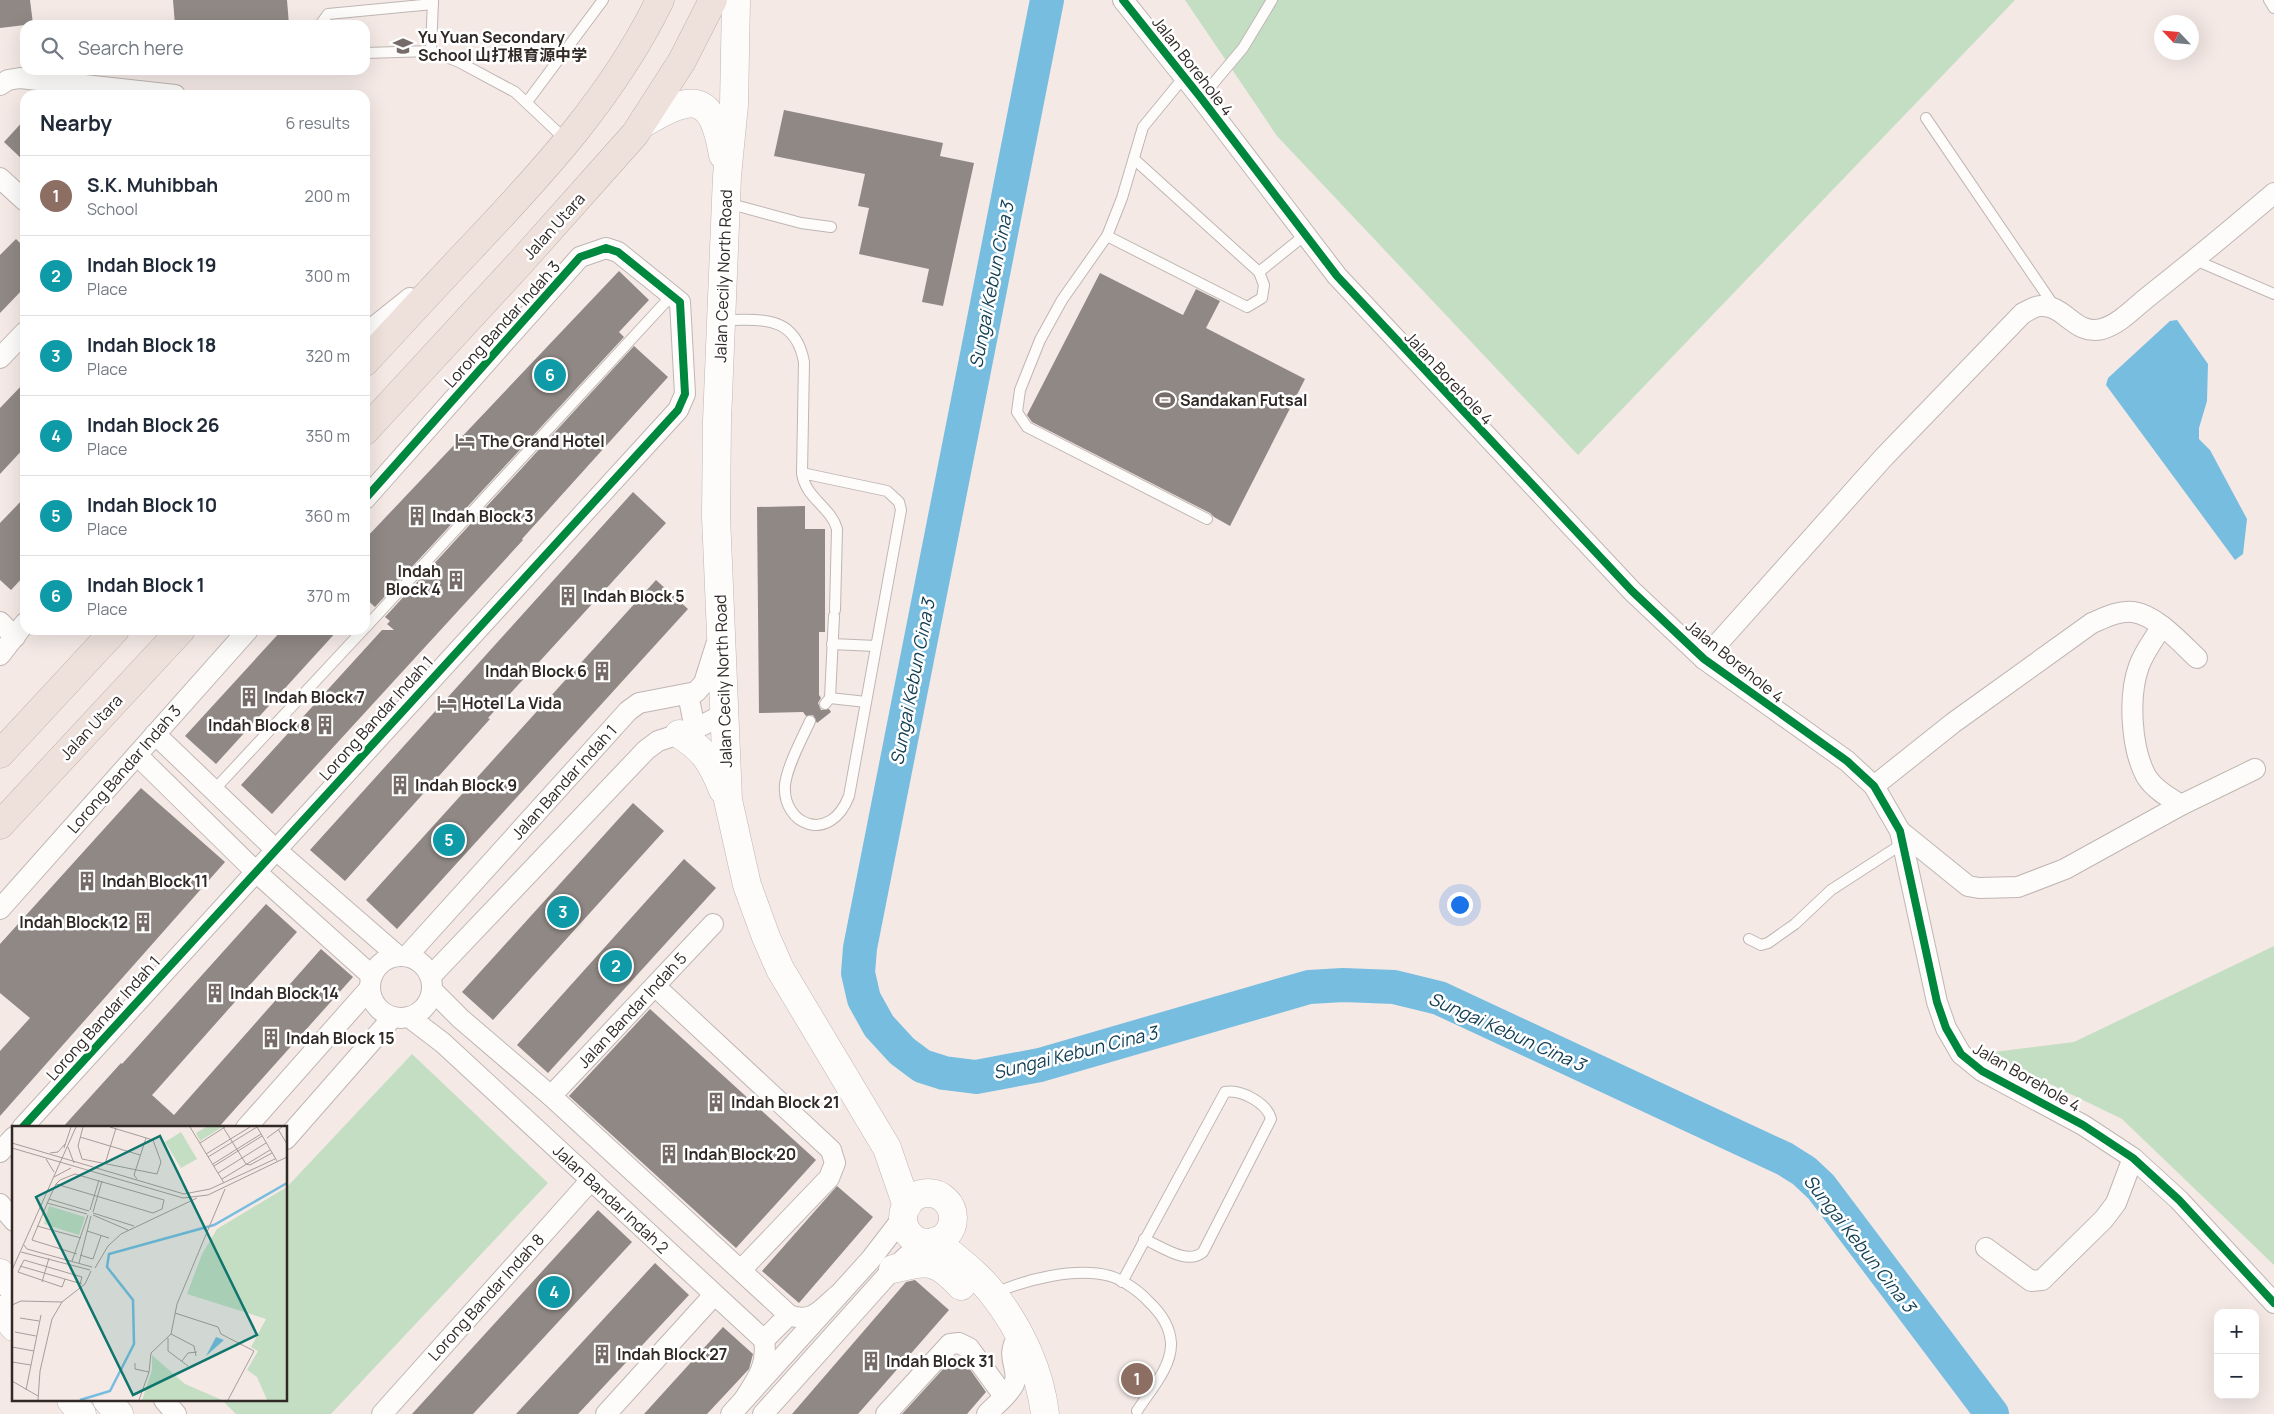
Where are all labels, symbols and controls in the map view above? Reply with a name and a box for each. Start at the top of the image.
street label: Jalan Borehole 4 [1147,12,1239,120]
north arrow [2154,15,2199,60]
search box [20,20,370,75]
place label: Yu Yuan Secondary School 山打根育源中学 [418,26,587,66]
icon: search [38,34,66,62]
text: Search here [78,35,184,61]
school or university icon: Yu Yuan Secondary School 山打根育源中学 [392,35,414,57]
text: Nearby [40,109,112,137]
text: 6 results [285,112,350,134]
text: S.K. Muhibbah [87,172,218,198]
text: 1 [52,185,60,207]
text: 200 m [305,185,350,207]
street label: Jalan Utara [518,188,590,264]
street label: Jalan Cecily North Road [709,189,737,363]
text: School [87,198,138,220]
water label: Sungai Kebun Cina 3 [963,198,1019,370]
text: Indah Block 19 [87,252,217,278]
street label: Lorong Bandar Indah 3 [439,256,565,392]
text: 2 [51,265,61,287]
text: 300 m [305,265,350,287]
text: Place [87,278,127,300]
street label: Jalan Borehole 4 [1400,326,1498,430]
text: Indah Block 18 [87,332,216,358]
text: 3 [51,345,61,367]
text: 320 m [306,345,350,367]
pin: 6 [534,356,566,394]
text: Place [87,358,127,380]
sports icon: Sandakan Futsal [1154,389,1176,411]
place label: Sandakan Futsal [1180,389,1307,411]
text: Indah Block 26 [87,412,220,438]
text: 4 [51,425,61,447]
text: 350 m [305,425,350,447]
hotel icon: The Grand Hotel [454,430,476,452]
place label: The Grand Hotel [480,430,605,452]
text: Place [87,438,127,460]
text: Indah Block 10 [87,492,217,518]
text: 5 [51,505,61,527]
text: 360 m [305,505,350,527]
building icon: Indah Block 3 [406,505,428,527]
place label: Indah Block 3 [432,505,533,527]
text: Place [87,518,127,540]
place label: Indah Block 4 [386,560,441,600]
building icon: Indah Block 4 [445,569,467,591]
text: Indah Block 1 [87,572,205,598]
text: 6 [51,585,61,607]
text: 370 m [307,585,350,607]
building icon: Indah Block 5 [557,585,579,607]
place label: Indah Block 5 [583,585,685,607]
street label: Jalan Cecily North Road [709,594,737,768]
water label: Sungai Kebun Cina 3 [884,595,940,767]
text: Place [87,598,127,620]
street label: Jalan Borehole 4 [1681,615,1789,707]
street label: Lorong Bandar Indah 1 [314,651,438,785]
place label: Indah Block 6 [485,660,587,682]
building icon: Indah Block 6 [591,660,613,682]
building icon: Indah Block 7 [238,686,260,708]
place label: Indah Block 7 [264,686,365,708]
street label: Jalan Utara [55,689,127,765]
hotel icon: Hotel La Vida [436,692,458,714]
place label: Hotel La Vida [462,692,562,714]
street label: Lorong Bandar Indah 3 [62,700,186,838]
place label: Indah Block 8 [208,714,310,736]
building icon: Indah Block 8 [314,714,336,736]
street label: Jalan Bandar Indah 1 [506,720,622,844]
building icon: Indah Block 9 [389,774,411,796]
place label: Indah Block 9 [415,774,517,796]
pin: 5 [433,821,465,859]
building icon: Indah Block 11 [76,870,98,892]
place label: Indah Block 11 [102,870,208,892]
your location [1447,892,1473,918]
pin: 3 [547,893,579,931]
place label: Indah Block 12 [19,911,128,933]
building icon: Indah Block 12 [132,911,154,933]
street label: Jalan Bandar Indah 5 [573,947,691,1073]
pin: 2 [600,947,632,985]
street label: Lorong Bandar Indah 1 [41,951,165,1085]
building icon: Indah Block 14 [204,982,226,1004]
place label: Indah Block 14 [230,982,339,1004]
water label: Sungai Kebun Cina 3 [1425,986,1591,1077]
water label: Sungai Kebun Cina 3 [990,1019,1162,1084]
building icon: Indah Block 15 [260,1027,282,1049]
place label: Indah Block 15 [286,1027,395,1049]
street label: Jalan Borehole 4 [1969,1037,2085,1117]
building icon: Indah Block 21 [705,1091,727,1113]
place label: Indah Block 21 [731,1091,840,1113]
inset map [12,1126,288,1402]
street label: Jalan Bandar Indah 2 [548,1140,674,1258]
building icon: Indah Block 20 [658,1143,680,1165]
place label: Indah Block 20 [684,1143,796,1165]
water label: Sungai Kebun Cina 3 [1799,1169,1923,1318]
street label: Lorong Bandar Indah 8 [423,1229,549,1365]
pin: 4 [538,1273,570,1311]
map controls [2214,1309,2259,1399]
button: + [2214,1309,2259,1354]
building icon: Indah Block 27 [591,1343,613,1365]
place label: Indah Block 27 [617,1343,727,1365]
building icon: Indah Block 31 [860,1350,882,1372]
place label: Indah Block 31 [886,1350,994,1372]
button: − [2214,1354,2259,1399]
pin: 1 [1121,1360,1153,1398]

